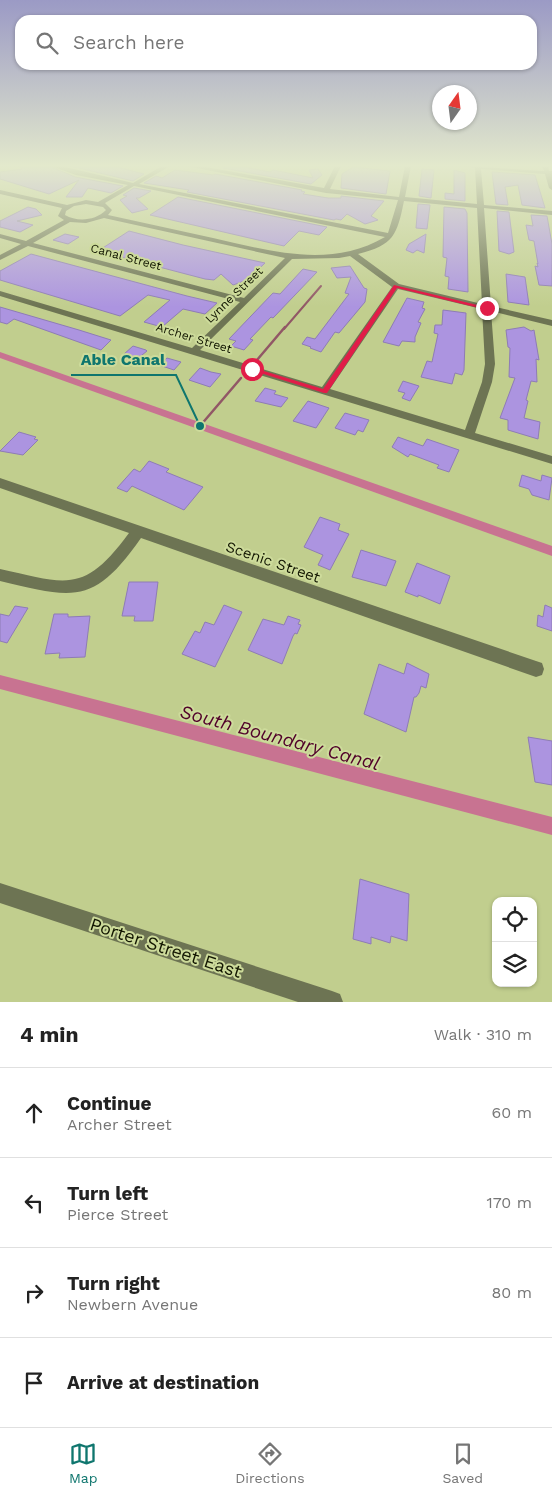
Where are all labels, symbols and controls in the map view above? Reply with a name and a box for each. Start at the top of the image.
search box [15,15,537,70]
icon: search [33,29,61,57]
text: Search here [73,31,184,54]
north arrow [432,85,477,130]
street label: Canal Street [89,241,163,273]
street label: Lynne Street [202,264,266,326]
route end [476,297,499,320]
street label: Archer Street [154,320,234,356]
callout: Able Canal [71,344,176,375]
text: Able Canal [81,350,166,369]
route start [241,358,264,381]
street label: Scenic Street [223,537,323,587]
water label: South Boundary Canal [178,700,382,775]
map controls [492,897,537,987]
button: locate [492,897,537,942]
street label: Porter Street East [88,913,245,982]
button: layers [492,942,537,987]
text: 4 min [20,1022,78,1047]
text: Walk · 310 m [434,1025,532,1044]
text: Continue [67,1092,151,1115]
icon: ahead [20,1099,48,1127]
text: 60 m [492,1103,532,1122]
text: Archer Street [67,1115,172,1134]
text: Turn left [67,1182,148,1205]
icon: left [20,1189,48,1217]
text: 170 m [486,1193,532,1212]
text: Pierce Street [67,1205,168,1224]
text: Turn right [67,1272,160,1295]
icon: right [20,1279,48,1307]
text: 80 m [491,1283,532,1302]
text: Newbern Avenue [67,1295,198,1314]
icon: arrive [20,1369,48,1397]
text: Arrive at destination [67,1371,259,1394]
tab: Map [69,1440,98,1486]
tab: Directions [235,1440,305,1486]
tab: Saved [442,1440,483,1486]

